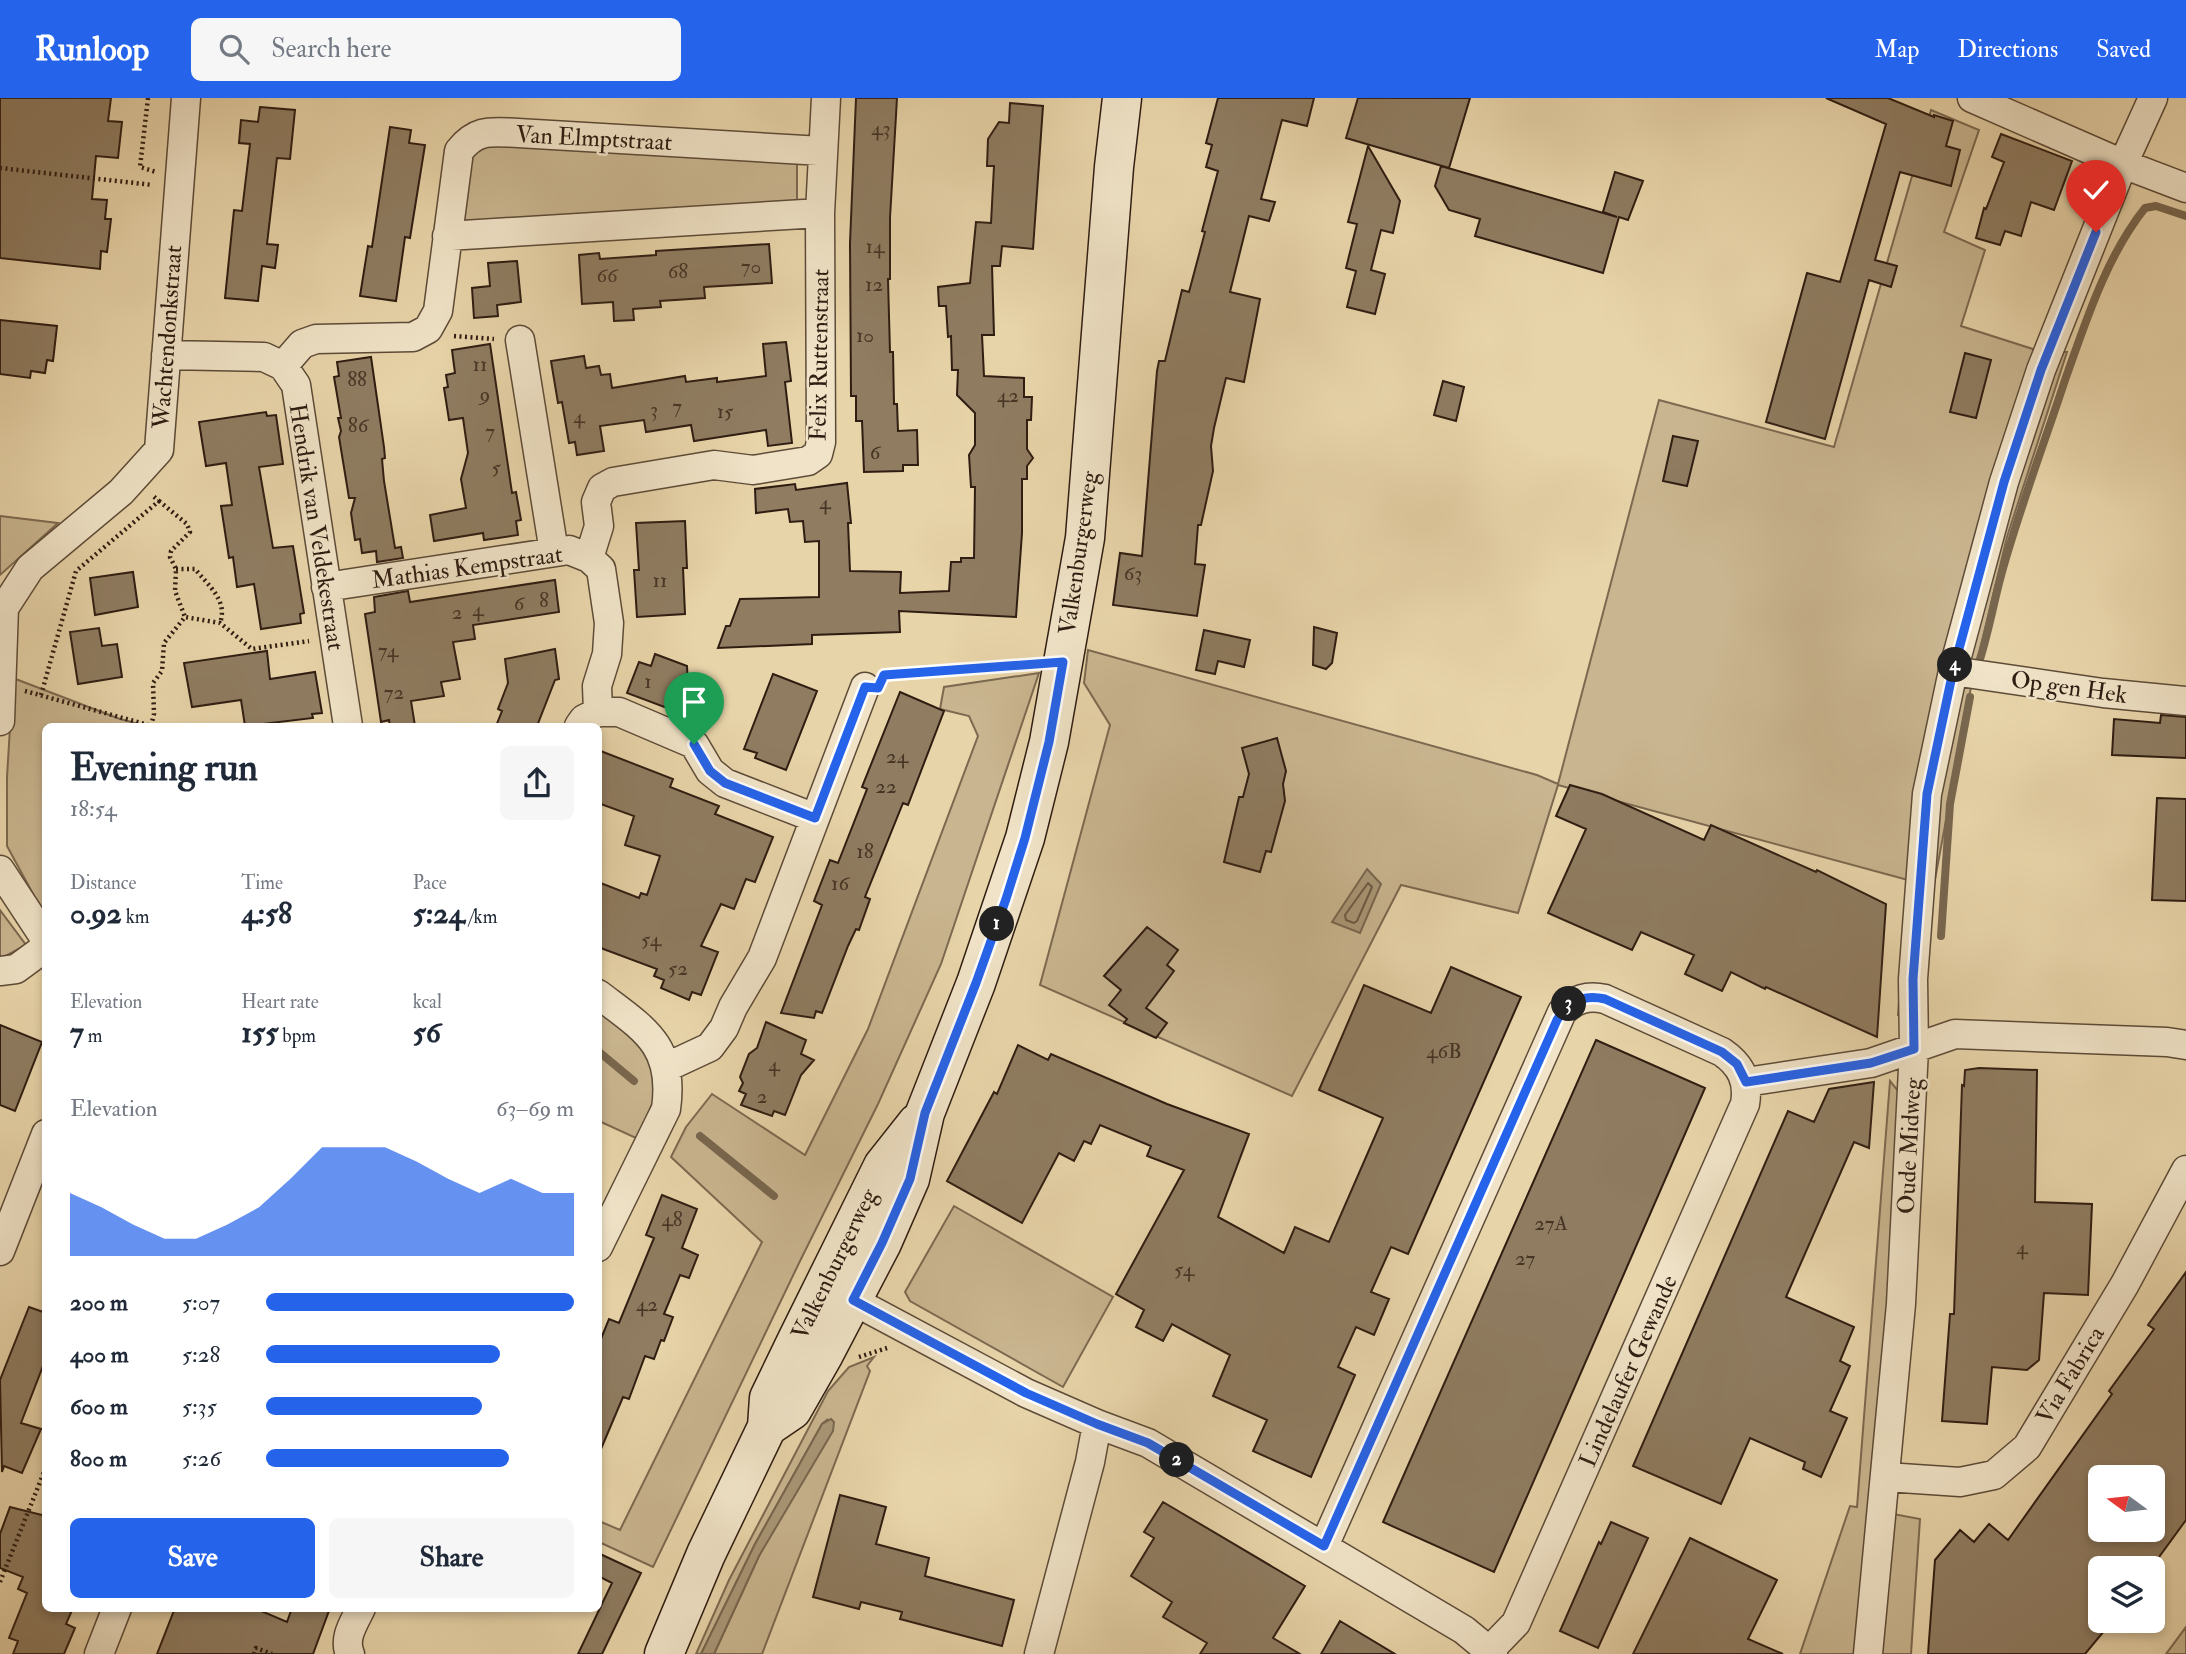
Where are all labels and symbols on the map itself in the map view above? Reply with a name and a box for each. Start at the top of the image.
house number: 43 [871,115,891,142]
street label: Van Elmptstraat [515,119,673,158]
pin [2066,160,2126,232]
house number: 14 [866,233,886,260]
street label: Wachtendonkstraat [146,244,189,431]
house number: 70 [741,253,761,280]
house number: 68 [668,258,688,285]
house number: 66 [596,262,619,289]
street label: Felix Ruttenstraat [802,268,837,441]
house number: 12 [865,271,883,298]
house number: 10 [856,322,874,349]
house number: 11 [473,351,488,378]
house number: 88 [347,366,367,393]
house number: 9 [478,381,490,408]
house number: 42 [997,382,1019,409]
house number: 7 [672,393,682,420]
house number: 3 [650,396,658,423]
house number: 15 [717,398,734,425]
street label: Hendrik van Veldekestraat [282,401,351,653]
house number: 4 [573,403,586,430]
house number: 86 [348,412,370,439]
house number: 7 [485,418,495,445]
house number: 6 [870,439,882,466]
house number: 5 [491,454,501,481]
street label: Valkenburgerweg [1052,468,1105,637]
house number: 4 [819,489,832,516]
street label: Mathias Kempstraat [370,539,565,596]
house number: 63 [1124,560,1142,587]
house number: 11 [653,567,668,594]
house number: 8 [539,587,549,614]
house number: 6 [514,590,526,617]
house number: 4 [472,596,485,623]
house number: 2 [452,599,462,626]
house number: 74 [378,637,400,664]
pin: 4 [1938,648,1972,682]
street label: Op gen Hek [2009,664,2129,711]
house number: 1 [644,668,652,695]
pin [664,672,724,744]
house number: 72 [384,679,404,706]
house number: 24 [886,743,910,770]
house number: 22 [875,773,897,800]
house number: 18 [856,838,874,865]
house number: 16 [831,870,850,897]
pin: 1 [979,906,1014,942]
house number: 54 [641,926,663,953]
house number: 52 [668,955,688,982]
pin: 3 [1552,986,1586,1021]
house number: 46B [1426,1038,1462,1065]
house number: 4 [768,1051,781,1078]
street label: Oude Midweg [1890,1076,1929,1215]
house number: 2 [757,1083,767,1110]
street label: Valkenburgerweg [784,1182,885,1345]
house number: 48 [661,1206,683,1233]
house number: 27A [1534,1210,1568,1237]
house number: 4 [2016,1234,2029,1261]
house number: 27 [1515,1245,1535,1272]
house number: 54 [1174,1256,1196,1283]
street label: Lindelaufer Gewande [1572,1270,1685,1472]
house number: 42 [636,1291,658,1318]
street label: Via Fabrica [2029,1320,2112,1430]
pin: 2 [1160,1442,1194,1478]
north arrow [2088,1465,2165,1542]

